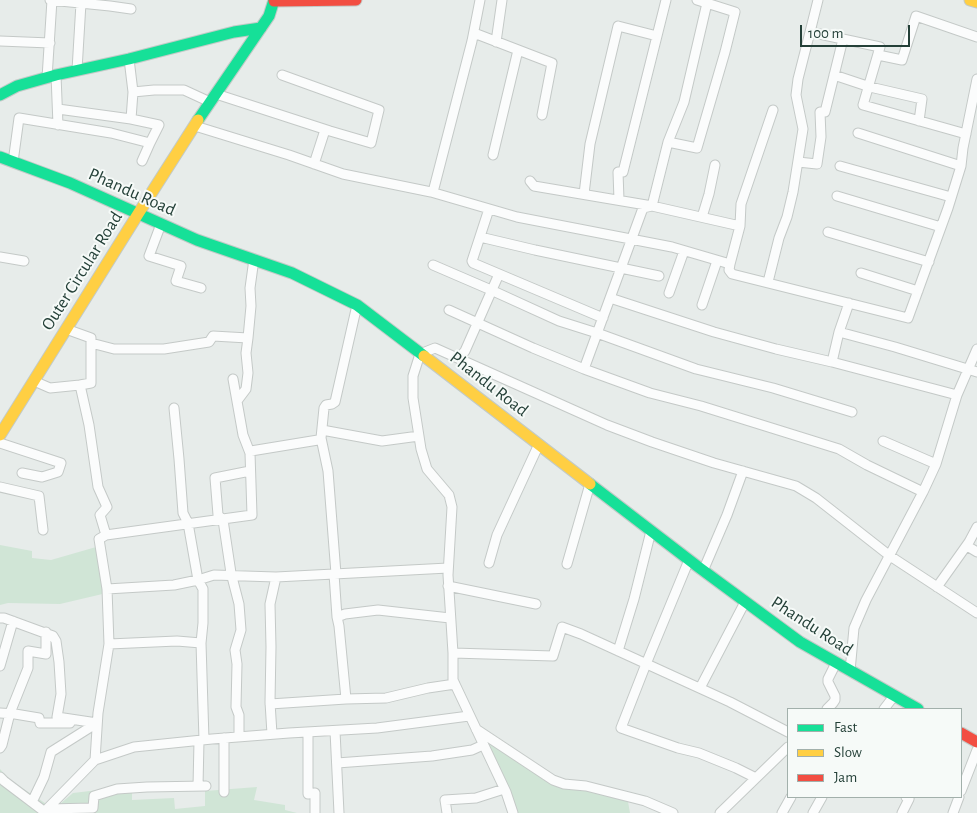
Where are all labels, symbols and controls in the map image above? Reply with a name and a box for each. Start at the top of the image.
scale bar [802,15,912,47]
text: 100 m [808,26,843,41]
street label: Phandu Road [85,163,179,221]
street label: Outer Circular Road [37,208,127,334]
street label: Phandu Road [446,347,532,421]
street label: Phandu Road [767,592,857,660]
legend [787,708,962,798]
text: Fast [834,720,857,735]
text: Slow [834,745,862,760]
text: Jam [834,770,857,785]

